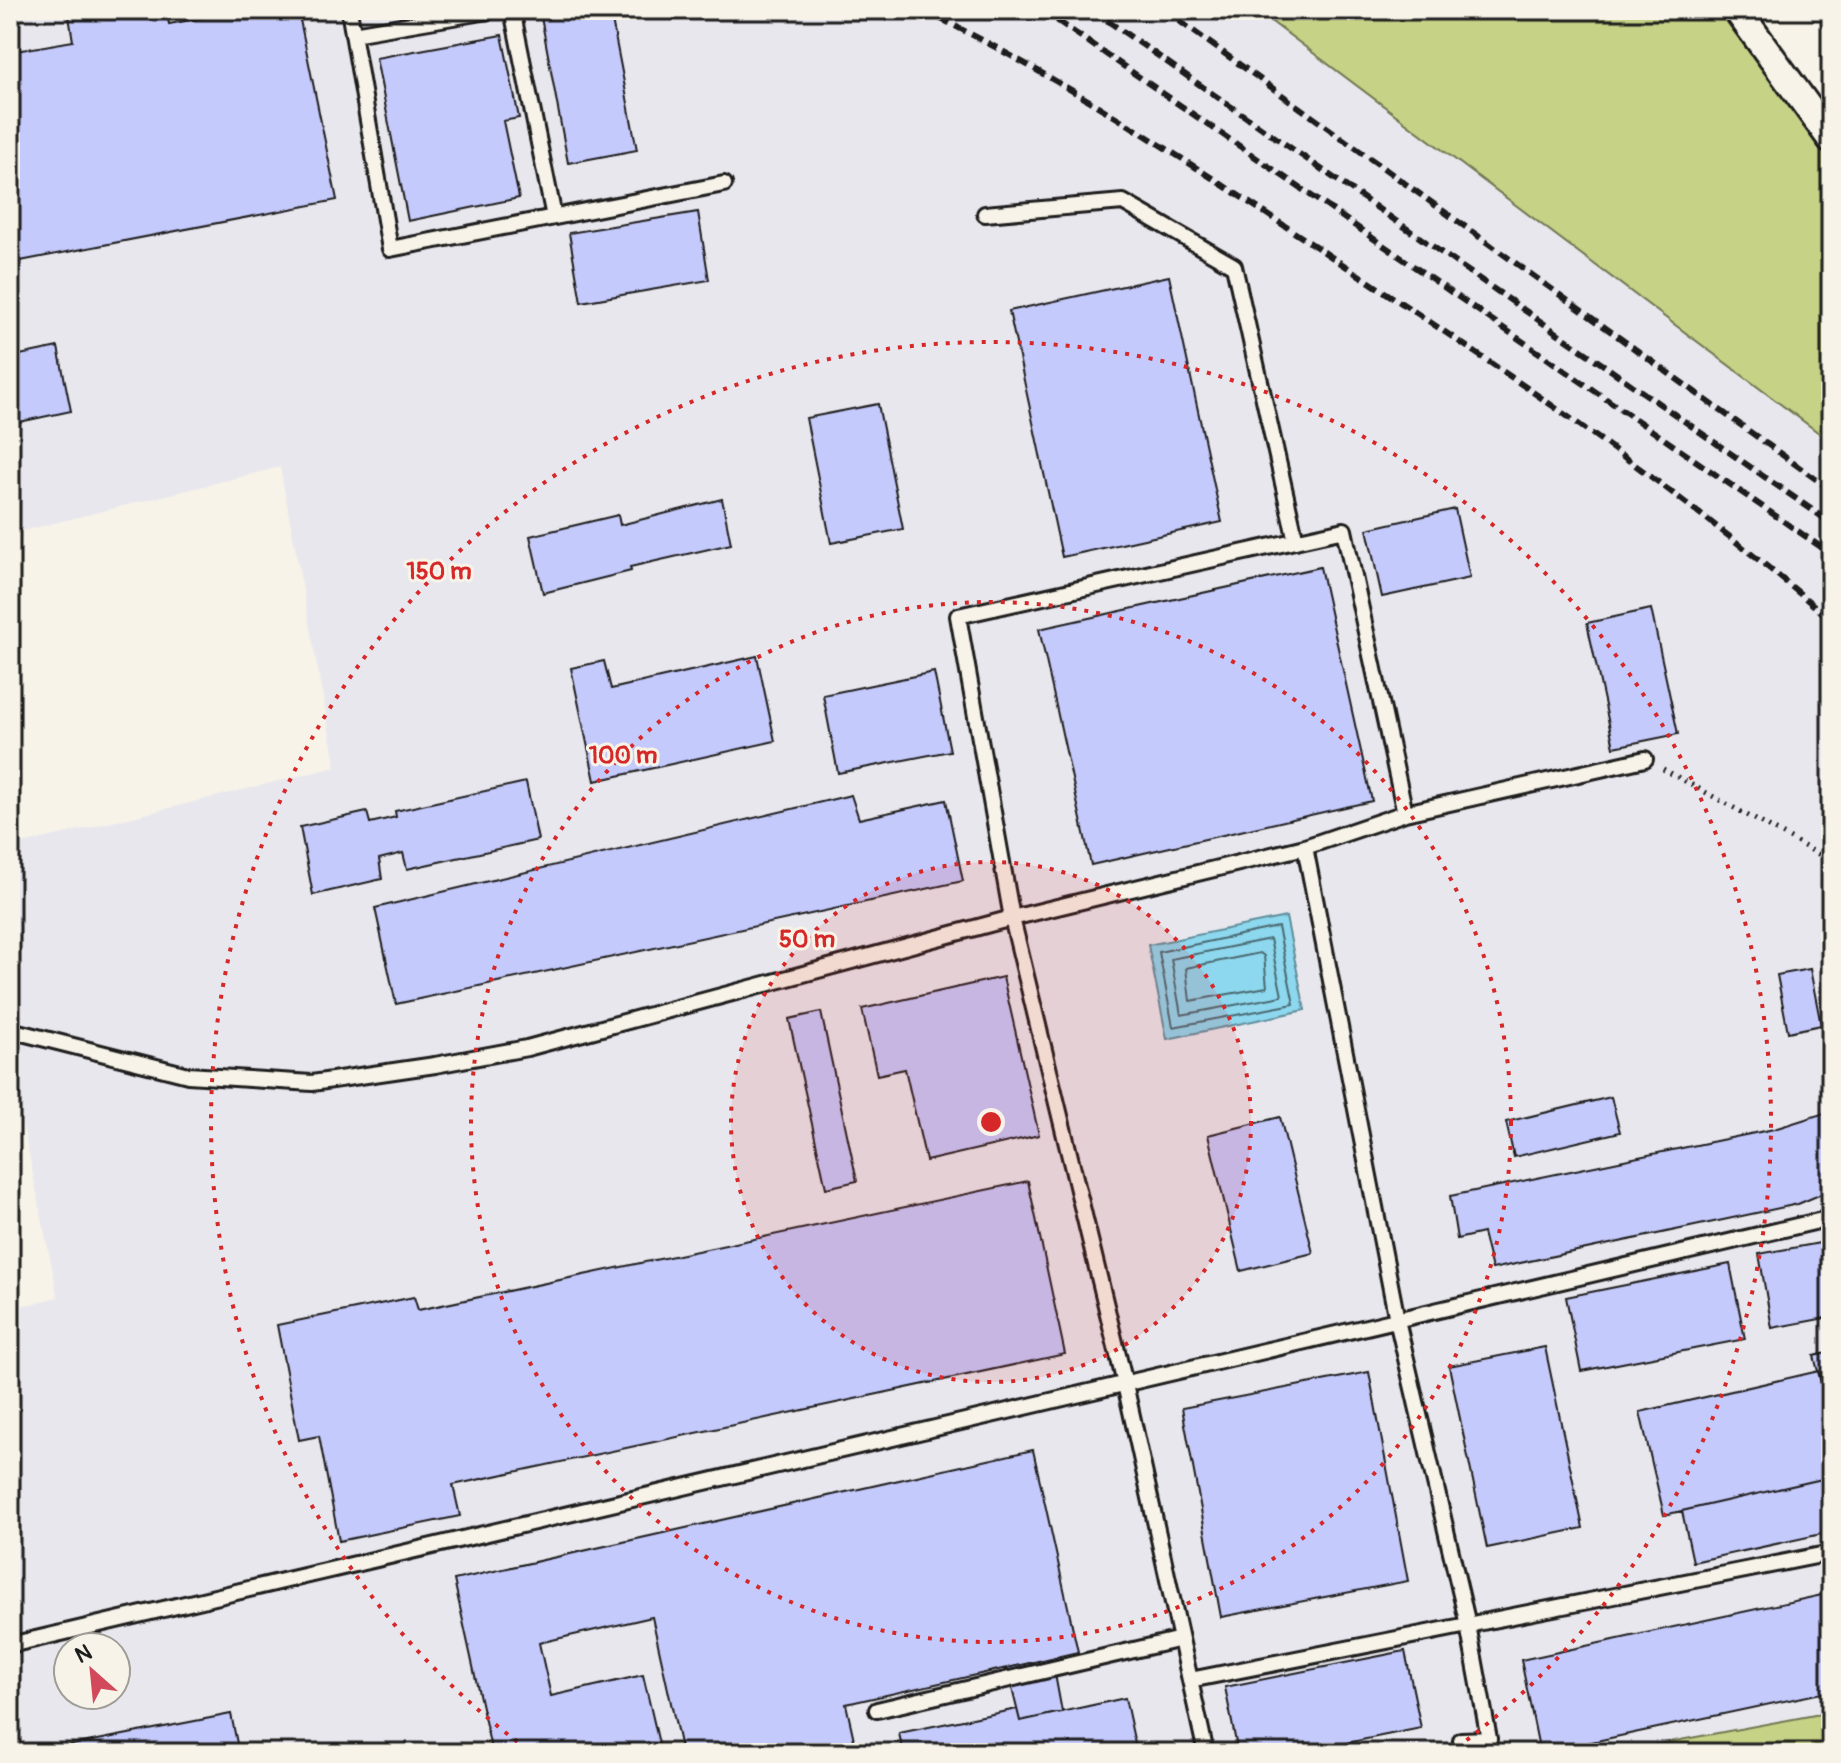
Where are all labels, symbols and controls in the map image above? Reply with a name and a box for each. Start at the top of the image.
text: 150 m [406,557,472,586]
text: 100 m [589,741,657,770]
text: 50 m [779,925,835,954]
centre of rings [977,1108,1005,1136]
north arrow [52,1631,132,1711]
text: N [70,1638,96,1670]

